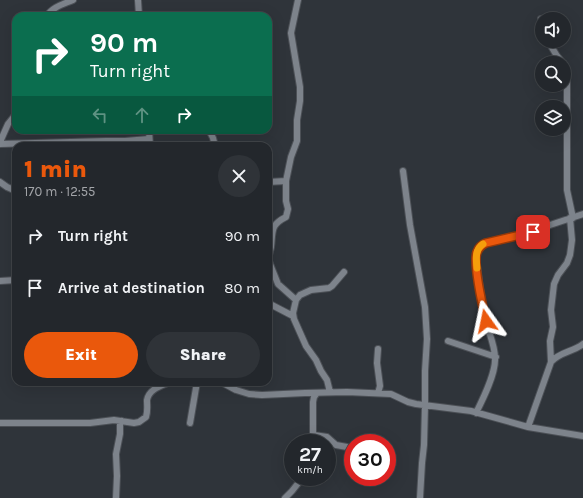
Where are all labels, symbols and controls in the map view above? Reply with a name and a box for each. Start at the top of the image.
map controls [535,12,571,136]
button: sound [535,12,571,48]
text: 90 m [90,26,158,59]
icon: right [24,28,76,80]
button: search [535,56,571,92]
text: Turn right [90,60,170,82]
button: layers [535,100,571,136]
icon: left [89,104,111,126]
icon: ahead [131,104,153,126]
icon: right [173,104,195,126]
text: 1 min [24,155,87,183]
button: close [218,155,260,197]
text: 170 m · 12:55 [24,184,95,199]
pin [516,215,550,249]
icon: arrive [522,221,544,243]
icon: right [24,225,46,247]
text: Turn right [58,227,128,245]
text: 90 m [225,227,260,245]
icon: arrive [24,277,46,299]
text: Arrive at destination [58,279,205,297]
text: 80 m [224,279,260,297]
position arrow [465,300,507,342]
button: Exit [24,332,138,378]
button: Share [146,332,260,378]
speed limit sign: 30 [344,434,396,486]
text: 27 [299,443,321,466]
text: km/h [297,464,323,476]

